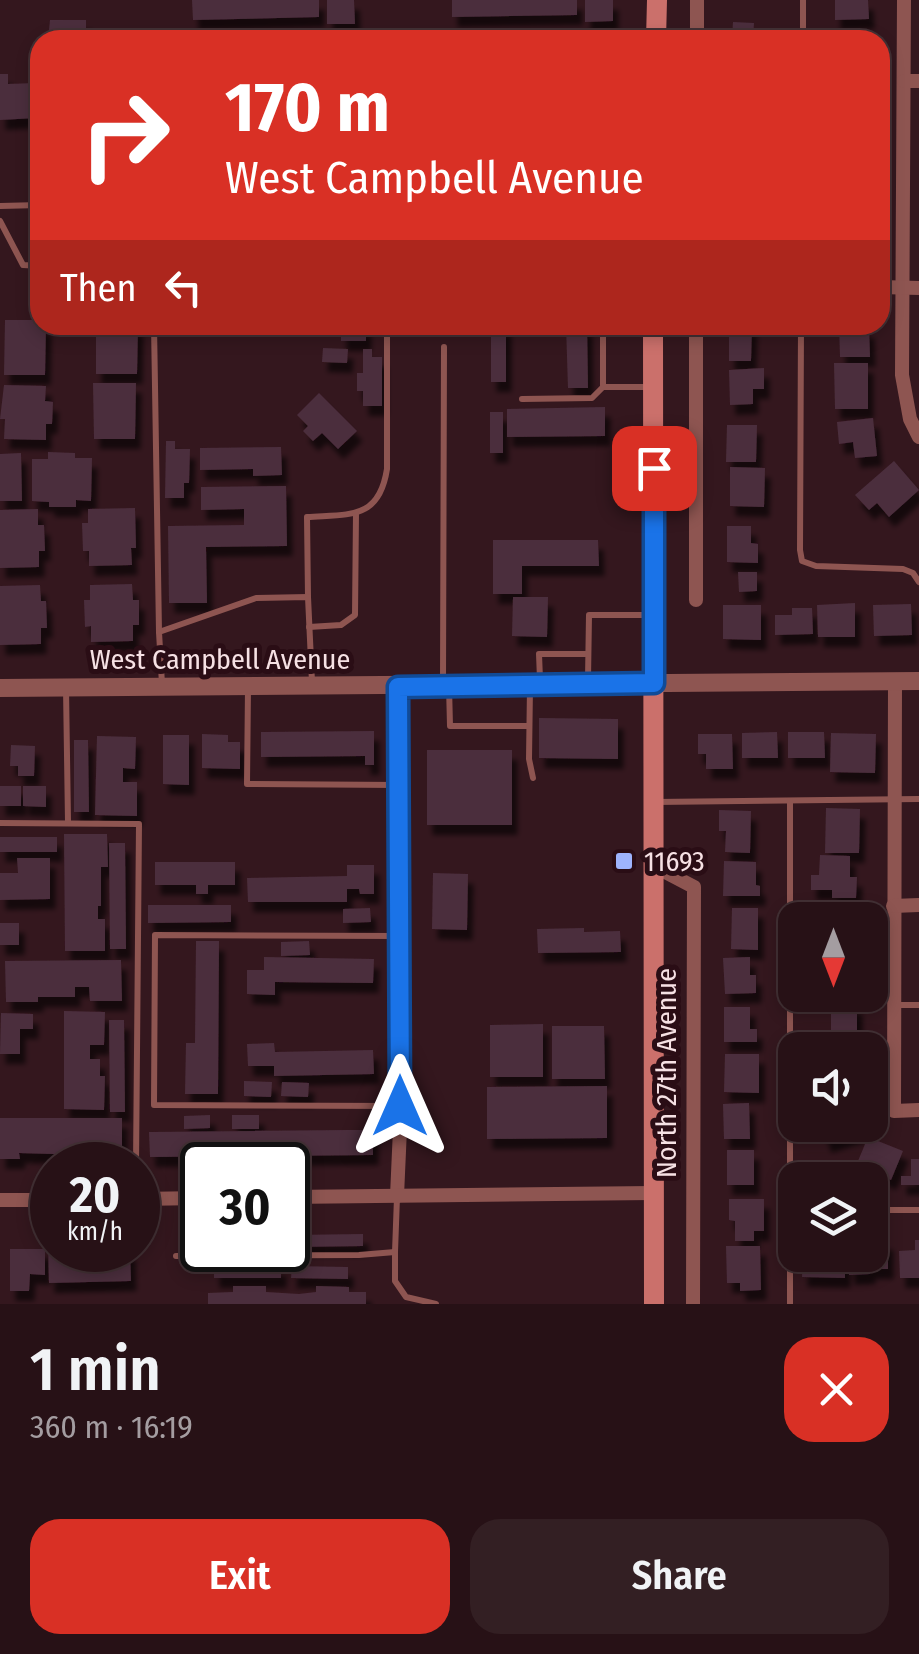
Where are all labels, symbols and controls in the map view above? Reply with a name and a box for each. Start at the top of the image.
text: 170 m [225,66,390,150]
icon: right [60,70,190,200]
text: West Campbell Avenue [225,151,644,205]
icon: left [156,260,211,315]
text: Then [60,265,136,311]
pin [612,426,697,511]
icon: arrive [627,441,682,496]
street label: West Campbell Avenue [90,643,350,676]
place label: 11693 [644,845,705,878]
marker: 11693 [613,850,635,872]
north arrow [778,902,888,1012]
map controls [778,902,888,1272]
street label: North 27th Avenue [650,968,683,1178]
button: sound [778,1032,888,1142]
position arrow [348,1054,452,1158]
speed limit sign: 30 [180,1142,310,1272]
button: layers [778,1162,888,1272]
text: 20 [70,1165,120,1225]
text: km/h [67,1217,123,1247]
text: 1 min [30,1334,161,1406]
button: close [784,1337,889,1442]
text: 360 m · 16:19 [30,1408,193,1446]
button: Exit [30,1519,450,1634]
button: Share [470,1519,889,1634]

